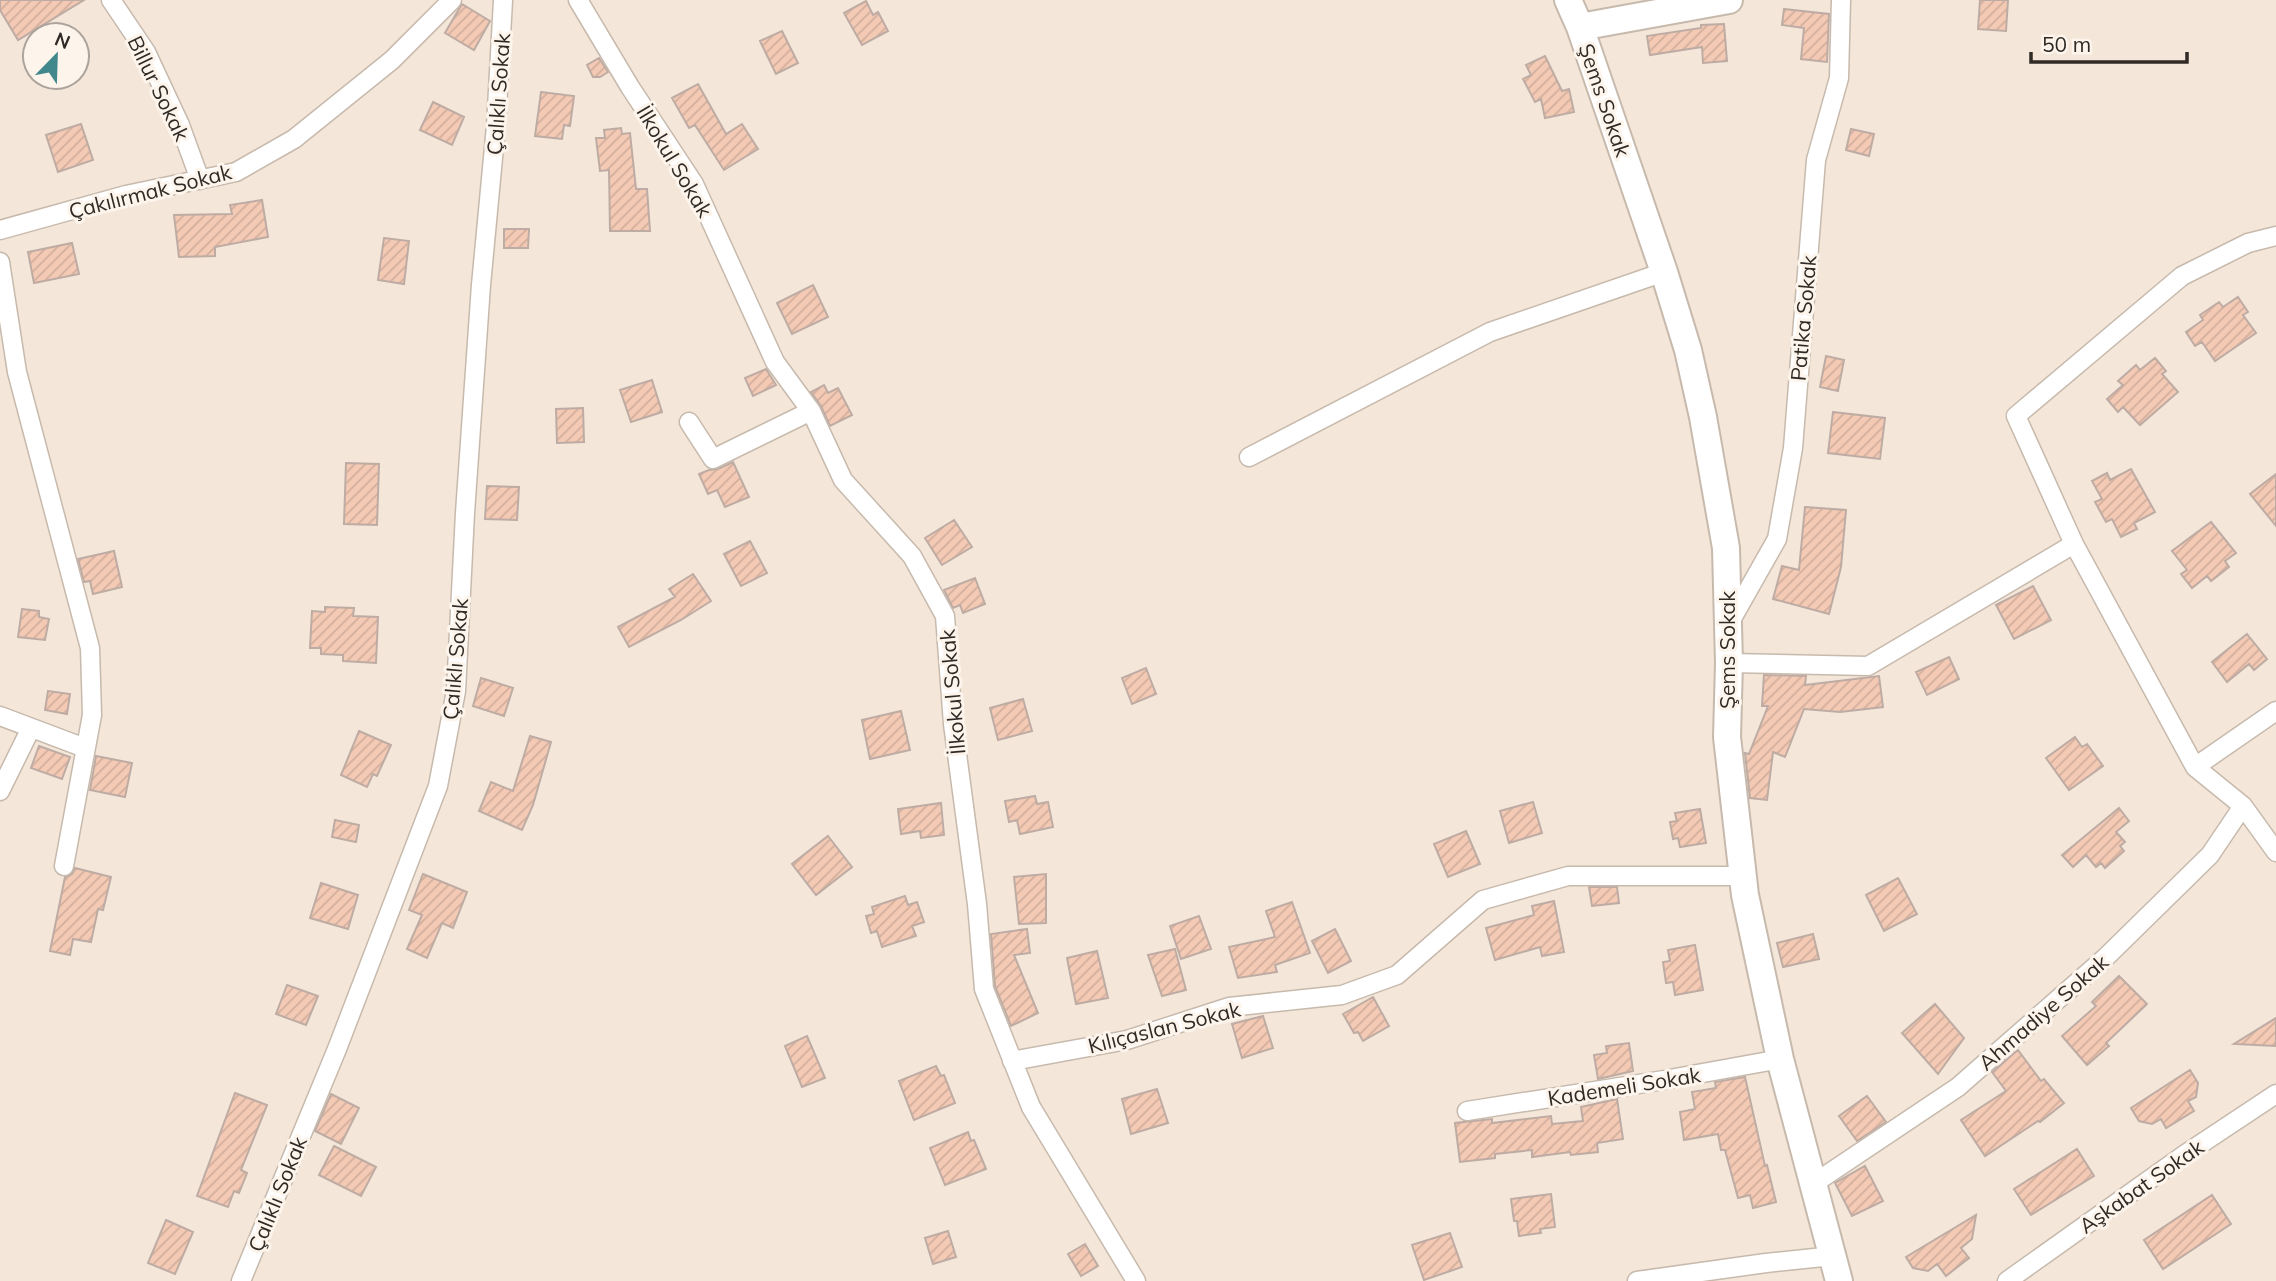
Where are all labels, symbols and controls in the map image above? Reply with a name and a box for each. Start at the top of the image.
north arrow [21,21,91,91]
scale bar [2031,21,2187,65]
text: N [51,27,74,54]
street label: Billur Sokak [122,31,196,145]
text: 50 m [2042,31,2091,57]
street label: Çalıklı Sokak [481,32,515,156]
street label: Şems Sokak [1573,40,1637,160]
street label: İlkokul Sokak [632,100,719,222]
street label: Çakılırmak Sokak [66,158,234,224]
street label: Patika Sokak [1785,254,1821,382]
street label: Şems Sokak [1714,591,1740,709]
street label: Çalıklı Sokak [437,597,473,721]
street label: İlkokul Sokak [934,628,970,756]
street label: Ahmadiye Sokak [1973,948,2113,1075]
street label: Kılıçaslan Sokak [1085,995,1243,1059]
street label: Kademeli Sokak [1546,1061,1702,1111]
street label: Çalıklı Sokak [242,1132,312,1255]
street label: Aşkabat Sokak [2074,1133,2209,1239]

